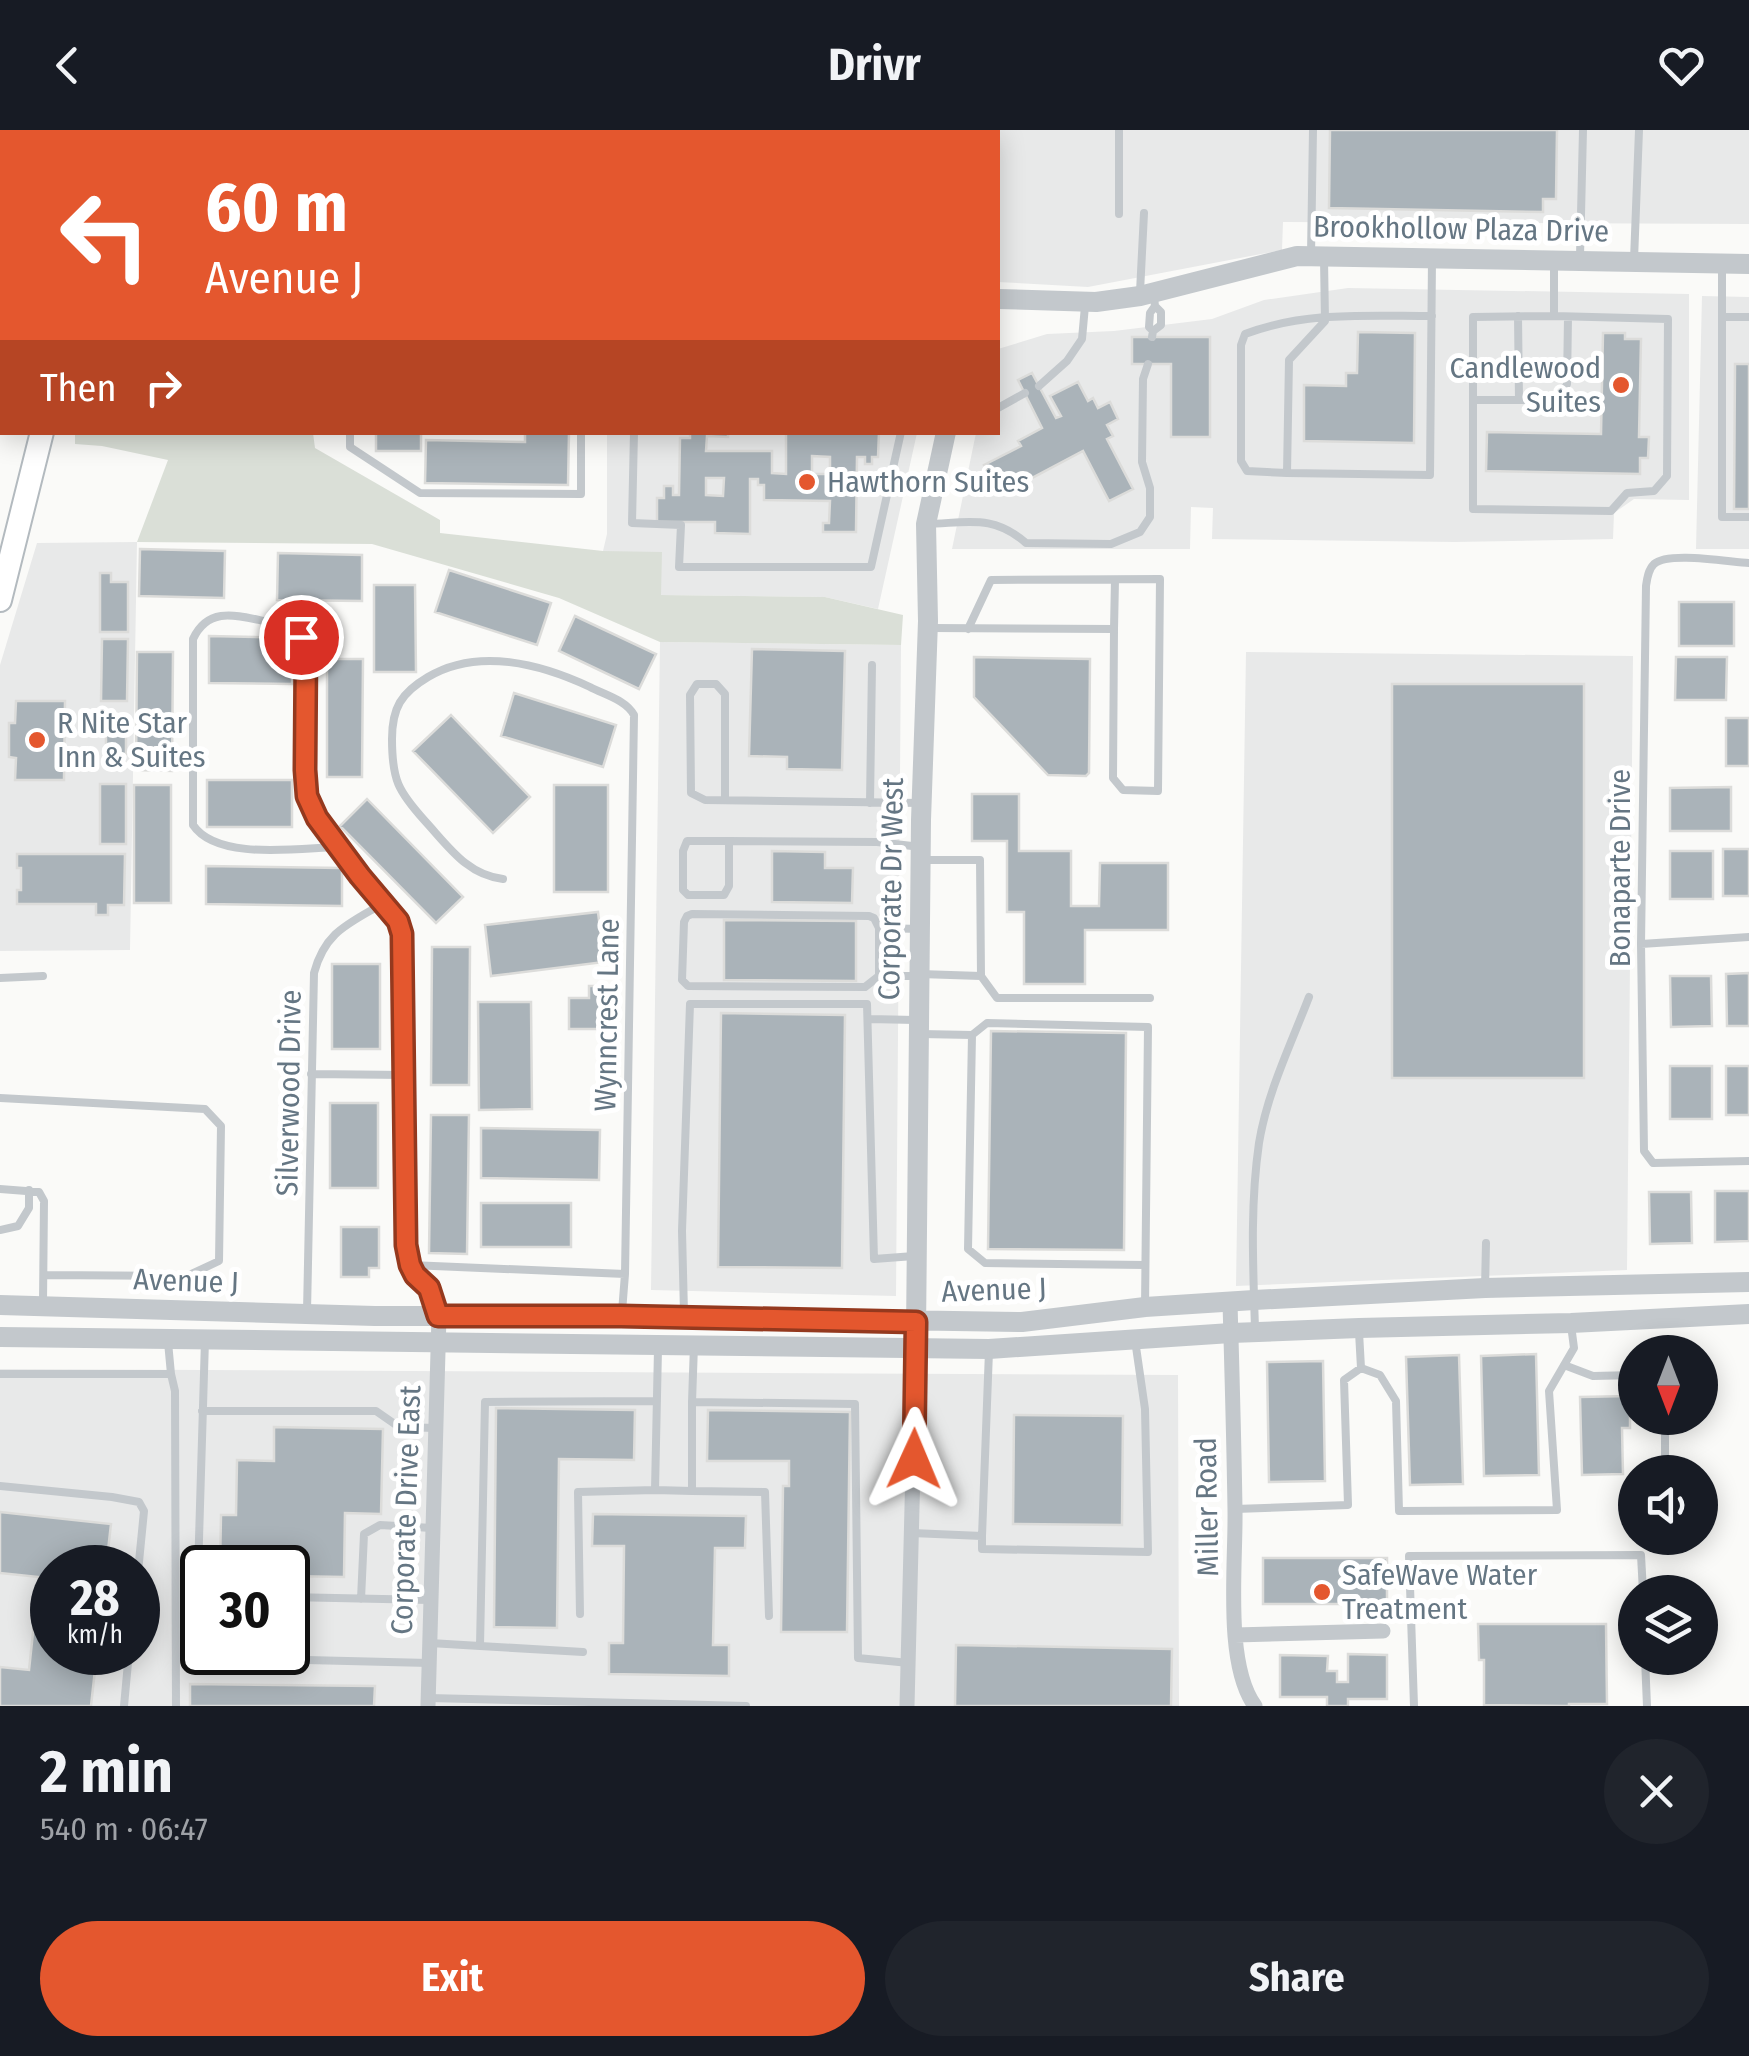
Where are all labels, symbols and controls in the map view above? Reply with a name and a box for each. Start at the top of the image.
icon: back [40,38,95,93]
text: Drivr [828,38,921,92]
icon: heart [1654,38,1709,93]
text: 60 m [205,166,348,250]
icon: left [40,170,170,300]
street label: Brookhollow Plaza Drive [1313,208,1609,250]
text: Avenue J [205,251,363,305]
place label: Candlewood Suites [1450,350,1601,420]
icon: right [136,360,191,415]
text: Then [40,365,116,411]
marker: Candlewood Suites [1610,374,1632,396]
place label: Hawthorn Suites [827,464,1029,500]
marker: Hawthorn Suites [796,471,818,493]
pin [259,595,344,680]
icon: arrive [274,610,329,665]
place label: R Nite Star Inn & Suites [57,705,206,775]
marker: R Nite Star Inn & Suites [26,729,48,751]
street label: Bonaparte Drive [1602,769,1638,967]
street label: Corporate Dr West [871,777,911,1001]
street label: Wynncrest Lane [587,918,627,1112]
street label: Silverwood Drive [269,989,309,1197]
street label: Avenue J [133,1261,239,1301]
street label: Avenue J [941,1270,1047,1310]
north arrow [1618,1335,1718,1435]
map controls [1618,1335,1718,1675]
street label: Corporate Drive East [384,1385,428,1635]
position arrow [862,1407,966,1511]
street label: Miller Road [1188,1437,1226,1577]
button: sound [1618,1455,1718,1555]
speed limit sign: 30 [180,1545,310,1675]
place label: SafeWave Water Treatment [1342,1557,1538,1627]
text: 28 [70,1568,120,1628]
button: layers [1618,1575,1718,1675]
marker: SafeWave Water Treatment [1311,1581,1333,1603]
text: km/h [67,1620,123,1650]
text: 2 min [40,1736,173,1808]
button: close [1604,1739,1709,1844]
text: 540 m · 06:47 [40,1810,208,1848]
button: Exit [40,1921,865,2036]
button: Share [885,1921,1709,2036]

